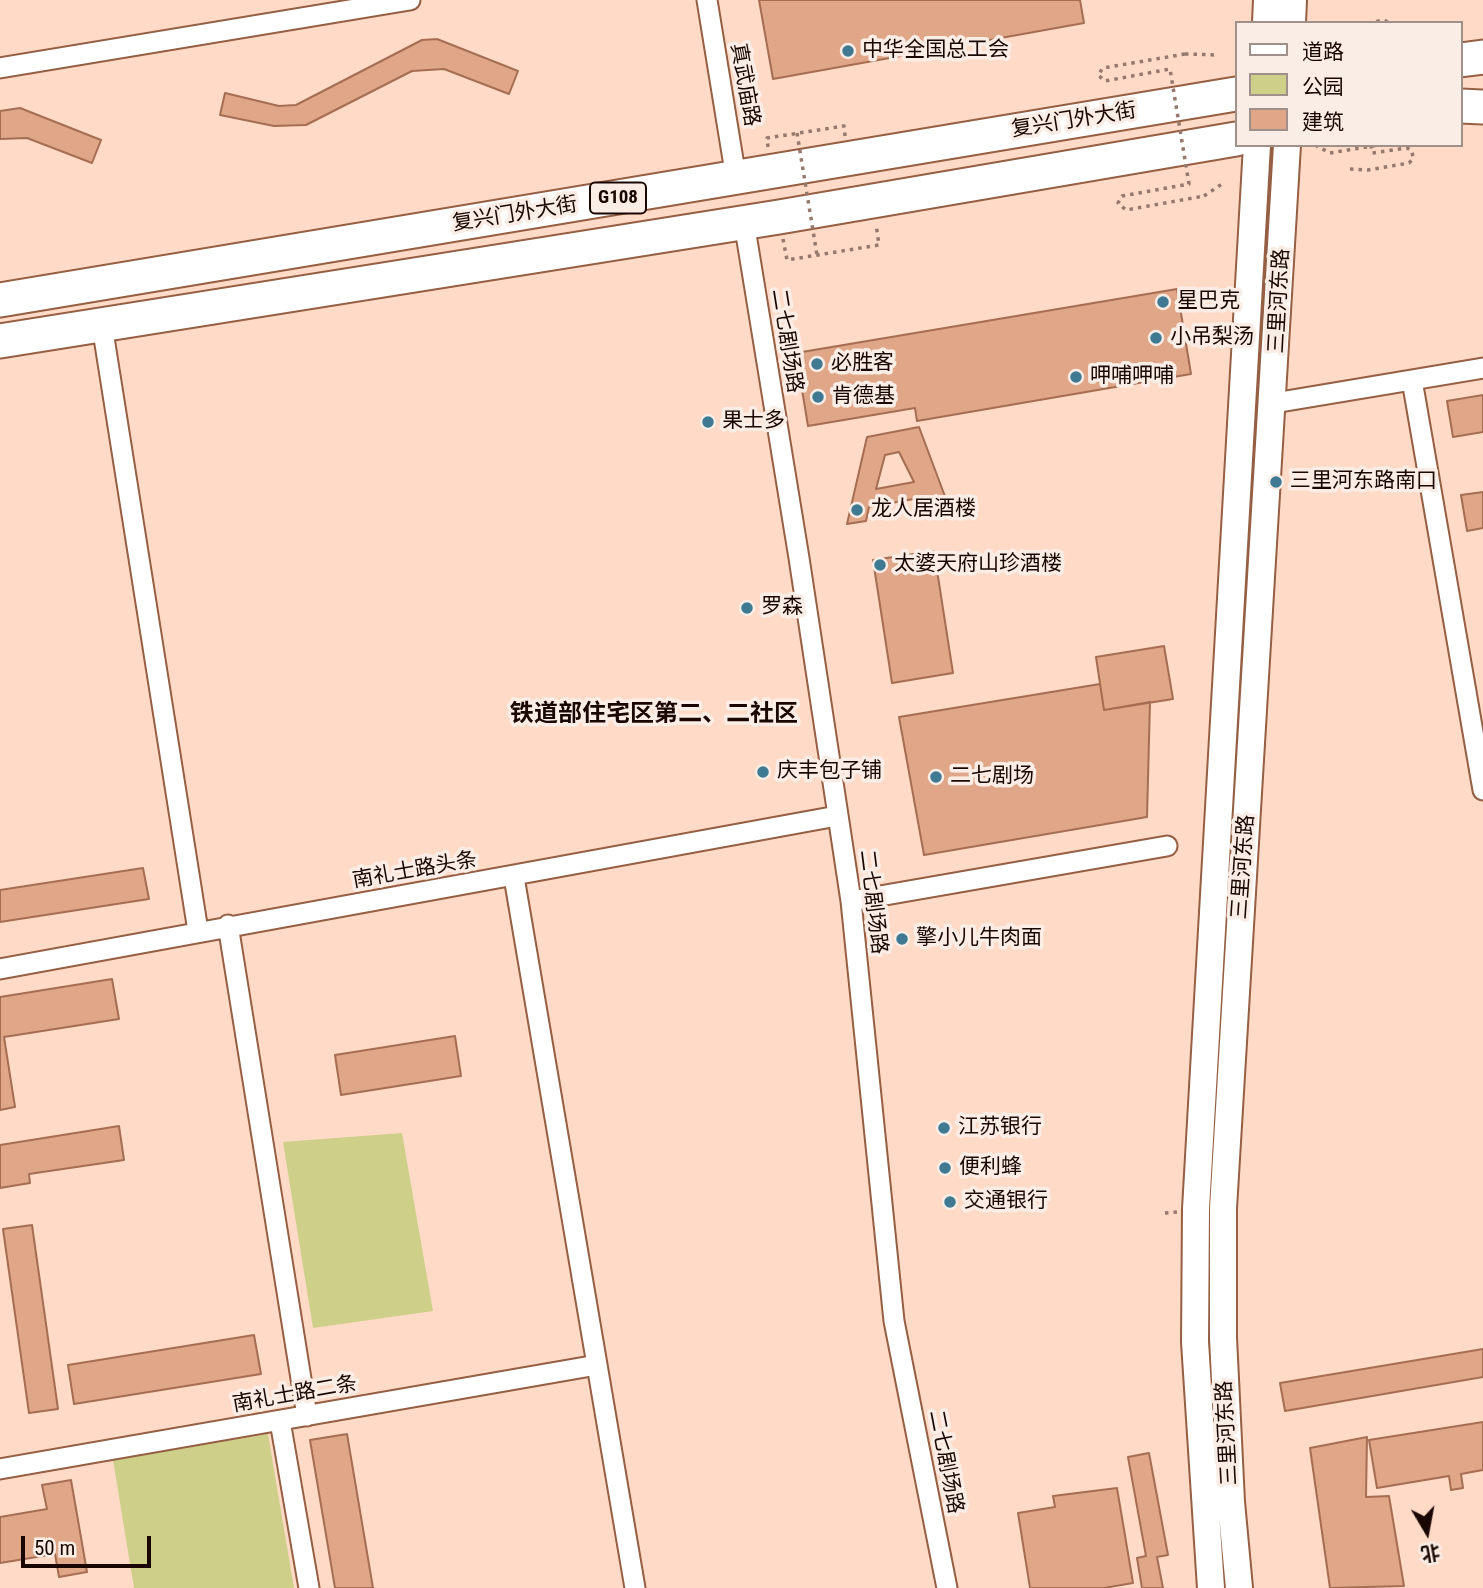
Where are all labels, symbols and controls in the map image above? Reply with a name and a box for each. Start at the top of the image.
legend [1234,21,1462,147]
place label: 中华全国总工会 [862,38,1009,64]
text: 道路 [1302,40,1344,64]
street label: 真武庙路 [724,41,764,129]
marker: 中华全国总工会 [840,43,856,59]
text: 公园 [1302,75,1344,99]
street label: 复兴门外大街 [1010,99,1138,143]
text: 建筑 [1302,110,1344,134]
road number: G108 [590,182,646,214]
street label: 复兴门外大街 [451,193,579,237]
street label: 三里河东路 [1265,248,1295,354]
street label: 二七剧场路 [765,287,807,395]
place label: 星巴克 [1177,289,1240,315]
marker: 星巴克 [1155,294,1171,310]
place label: 小吊梨汤 [1170,325,1254,351]
marker: 小吊梨汤 [1148,330,1164,346]
place label: 必胜客 [831,351,894,377]
marker: 必胜客 [809,356,825,372]
place label: 呷哺呷哺 [1090,364,1174,390]
marker: 呷哺呷哺 [1068,369,1084,385]
place label: 肯德基 [832,384,895,410]
marker: 肯德基 [810,389,826,405]
place label: 果士多 [722,409,785,435]
marker: 果士多 [700,414,716,430]
place label: 三里河东路南口 [1290,469,1437,495]
marker: 三里河东路南口 [1268,474,1284,490]
place label: 龙人居酒楼 [871,497,976,523]
marker: 龙人居酒楼 [849,502,865,518]
place label: 太婆天府山珍酒楼 [894,552,1062,578]
marker: 太婆天府山珍酒楼 [872,557,888,573]
place label: 罗森 [761,595,803,621]
marker: 罗森 [739,600,755,616]
district label: 铁道部住宅区第二、二社区 [510,701,798,729]
place label: 庆丰包子铺 [777,759,882,785]
marker: 庆丰包子铺 [755,764,771,780]
place label: 二七剧场 [950,764,1034,790]
marker: 二七剧场 [928,769,944,785]
street label: 三里河东路 [1228,814,1260,920]
street label: 南礼士路头条 [351,848,479,894]
street label: 二七剧场路 [853,848,891,956]
place label: 擎小儿牛肉面 [916,926,1042,952]
marker: 擎小儿牛肉面 [894,931,910,947]
place label: 江苏银行 [958,1115,1042,1141]
marker: 江苏银行 [936,1120,952,1136]
place label: 便利蜂 [959,1155,1022,1181]
marker: 便利蜂 [937,1160,953,1176]
place label: 交通银行 [964,1189,1048,1215]
marker: 交通银行 [942,1194,958,1210]
street label: 南礼士路二条 [231,1372,359,1418]
street label: 三里河东路 [1213,1380,1243,1486]
street label: 二七剧场路 [923,1408,967,1516]
north arrow [1392,1497,1462,1567]
scale bar [24,1522,154,1566]
text: 50 m [34,1536,75,1560]
text: 北 [1419,1540,1442,1566]

